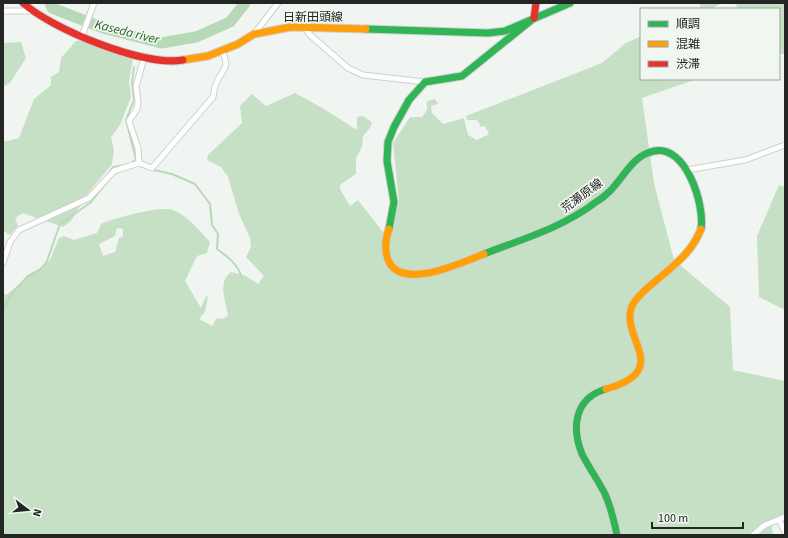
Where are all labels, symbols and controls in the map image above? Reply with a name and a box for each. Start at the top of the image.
legend [640,8,780,80]
street label: 日新田頭線 [283,9,343,26]
water label: Kaseda river [93,15,162,49]
text: 順調 [676,16,700,33]
text: 混雑 [676,36,700,53]
text: 渋滞 [676,56,700,73]
street label: 荒瀬原線 [558,175,606,217]
north arrow [8,490,48,530]
scale bar [652,504,743,530]
text: N [29,507,45,518]
text: 100 m [658,510,688,527]

